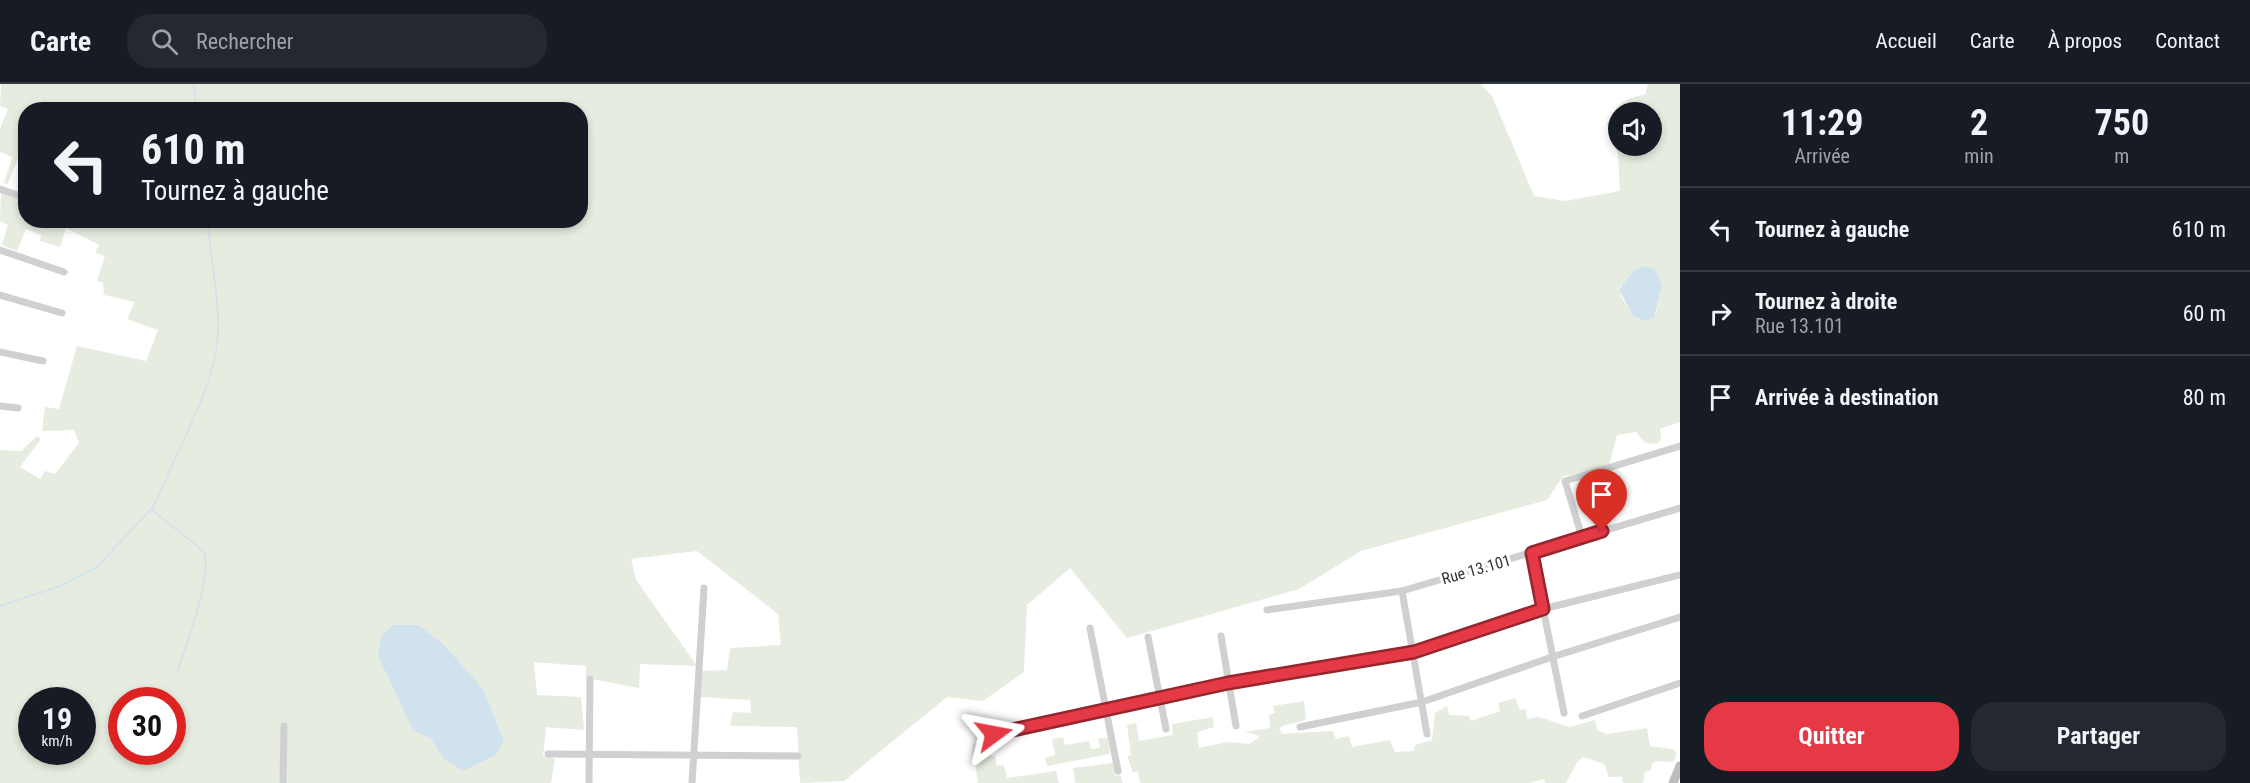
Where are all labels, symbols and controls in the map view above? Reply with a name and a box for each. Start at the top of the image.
search box [127,14,547,68]
text: Carte [30,25,91,58]
icon: search [148,25,181,58]
text: Rechercher [196,29,293,54]
text: Accueil [1876,29,1937,53]
text: Carte [1970,29,2015,53]
text: À propos [2048,29,2122,53]
text: Contact [2155,29,2220,53]
map controls [1608,102,1662,156]
button: sound [1608,102,1662,156]
text: 11:29 [1781,102,1863,144]
text: 2 [1970,102,1988,144]
text: 750 [2095,102,2149,144]
text: 610 m [141,125,246,174]
icon: left [42,126,120,204]
text: Arrivée [1794,144,1850,168]
text: min [1964,144,1994,168]
text: m [2114,144,2129,168]
text: Tournez à gauche [141,175,329,207]
icon: left [1704,213,1737,246]
text: Tournez à gauche [1755,217,1909,242]
text: 610 m [2172,217,2226,242]
text: Tournez à droite [1755,289,1897,314]
icon: right [1704,297,1737,330]
text: 60 m [2183,301,2226,326]
text: Rue 13.101 [1755,314,1844,338]
icon: arrive [1704,381,1737,414]
text: Arrivée à destination [1755,385,1939,410]
text: 80 m [2183,385,2226,410]
pin [1576,469,1627,531]
icon: arrive [1585,478,1618,511]
street label: Rue 13.101 [1439,551,1513,588]
speed limit sign: 30 [108,687,186,765]
text: 19 [42,701,72,736]
position arrow [962,702,1026,766]
button: Quitter [1704,702,1959,771]
button: Partager [1971,702,2226,771]
text: km/h [42,732,72,750]

